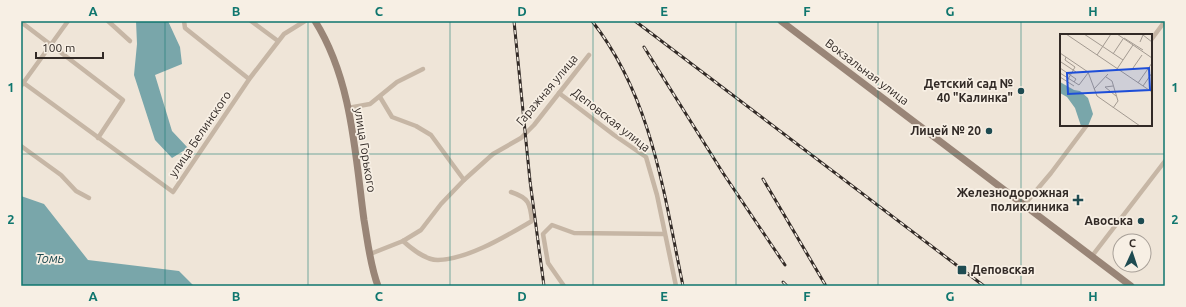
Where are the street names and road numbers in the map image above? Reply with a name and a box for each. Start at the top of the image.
street label: Вокзальная улица [823,36,912,107]
street label: Гаражная улица [513,52,580,128]
street label: Деповская улица [570,85,653,154]
street label: улица Белинского [166,88,233,179]
street label: улица Горького [352,107,379,193]

